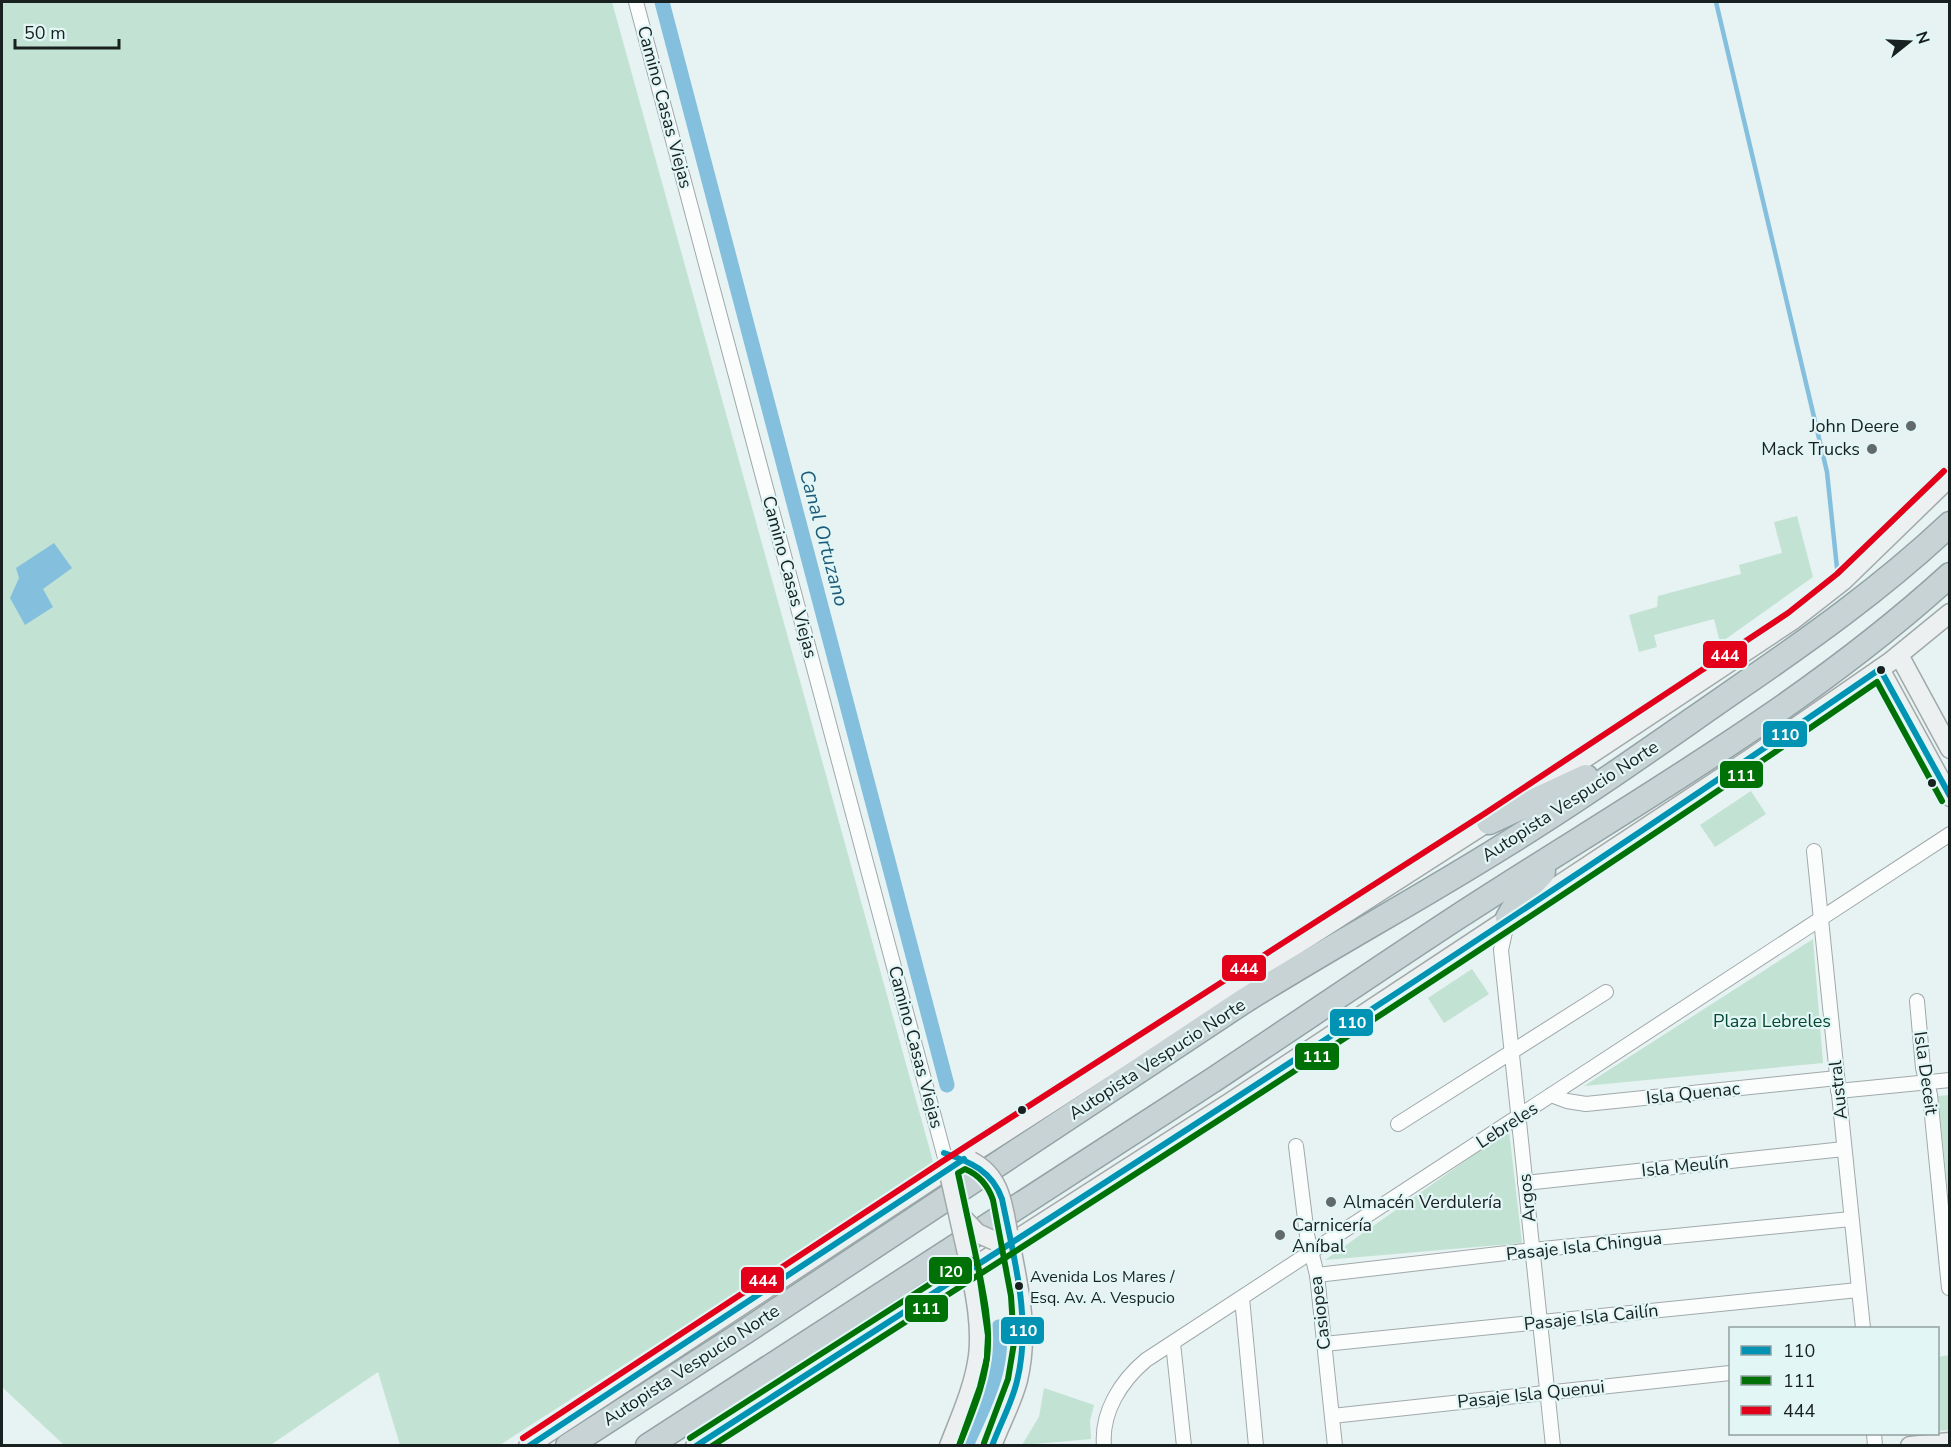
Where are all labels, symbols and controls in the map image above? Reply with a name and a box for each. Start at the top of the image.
scale bar [15,12,118,50]
north arrow [1879,12,1939,72]
text: 50 m [24,21,66,45]
street label: Camino Casas Viejas [632,23,698,191]
text: N [1910,29,1935,47]
place label: John Deere [1809,414,1899,438]
marker: John Deere [1904,419,1918,433]
place label: Mack Trucks [1761,437,1860,461]
marker: Mack Trucks [1865,442,1879,456]
water label: Canal Ortuzano [793,467,855,609]
street label: Camino Casas Viejas [757,493,823,661]
line badge: 444 [1702,640,1748,669]
text: 444 [1711,645,1740,667]
unlabelled marker [1875,664,1887,676]
line badge: 110 [1762,720,1808,748]
text: 110 [1771,724,1799,746]
street label: Autopista Vespucio Norte [1477,735,1663,867]
line badge: 111 [1719,760,1764,789]
text: 111 [1727,765,1755,787]
unlabelled marker [1926,777,1938,789]
line badge: 444 [1221,954,1267,982]
text: 444 [1230,958,1259,980]
street label: Camino Casas Viejas [883,963,949,1131]
street label: Autopista Vespucio Norte [1064,993,1250,1125]
line badge: 110 [1329,1008,1374,1037]
park label: Plaza Lebreles [1713,1009,1831,1033]
text: 110 [1338,1012,1366,1034]
street label: Isla Deceit [1908,1030,1944,1117]
line badge: 111 [1294,1042,1340,1071]
text: 111 [1303,1046,1331,1068]
street label: Austral [1823,1059,1853,1121]
street label: Isla Quenac [1645,1076,1741,1110]
street label: Lebreles [1471,1096,1543,1154]
unlabelled marker [1016,1104,1028,1116]
street label: Isla Meulín [1640,1149,1730,1183]
street label: Argos [1513,1173,1541,1223]
place label: Almacén Verdulería [1343,1190,1502,1214]
marker: Almacén Verdulería [1324,1195,1338,1209]
place label: Carnicería Aníbal [1292,1213,1372,1258]
street label: Pasaje Isla Chingua [1505,1226,1663,1266]
marker: Carnicería Aníbal [1273,1228,1287,1242]
line badge: I20 [928,1256,973,1285]
text: I20 [939,1261,963,1283]
line badge: 444 [740,1266,785,1294]
place label: Avenida Los Mares / Esq. Av. A. Vespucio [1030,1266,1175,1309]
text: 444 [749,1270,778,1292]
street label: Casiopea [1304,1275,1336,1351]
marker: Avenida Los Mares / Esq. Av. A. Vespucio [1013,1280,1025,1292]
line badge: 111 [904,1294,949,1323]
text: 111 [912,1298,940,1320]
street label: Pasaje Isla Cailín [1523,1298,1659,1336]
street label: Autopista Vespucio Norte [598,1299,784,1431]
line badge: 110 [1000,1316,1045,1345]
text: 110 [1009,1320,1037,1342]
legend [1729,1327,1939,1435]
text: 110 [1783,1339,1815,1363]
text: 111 [1783,1369,1815,1393]
street label: Pasaje Isla Quenui [1456,1374,1606,1414]
text: 444 [1783,1399,1816,1423]

